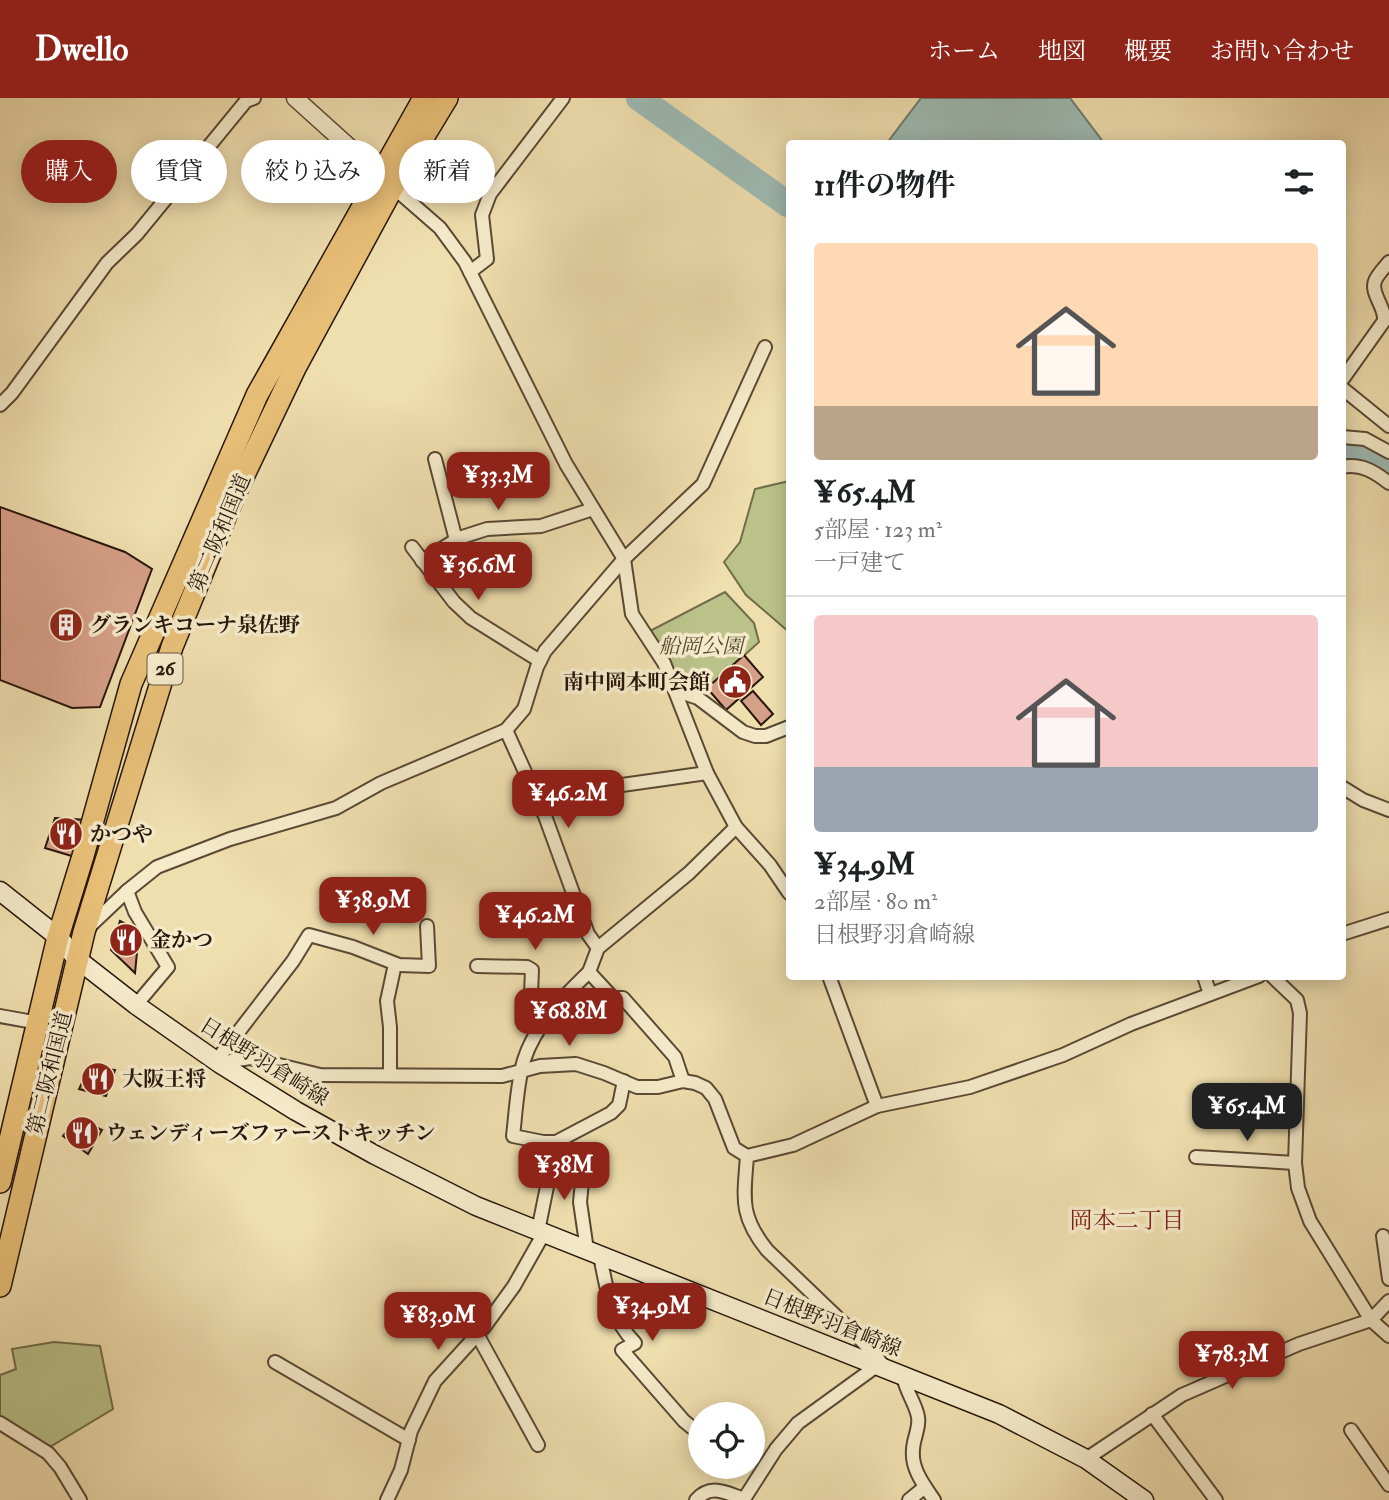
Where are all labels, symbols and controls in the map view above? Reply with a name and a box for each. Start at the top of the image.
text: Dwello [35,29,128,70]
text: ホーム [928,36,1000,67]
text: 地図 [1038,36,1086,67]
text: 概要 [1124,36,1172,67]
text: お問い合わせ [1210,36,1354,67]
chip: 購入 [21,140,117,203]
chip: 賃貸 [131,140,227,203]
chip: 絞り込み [241,140,385,203]
chip: 新着 [399,140,495,203]
icon: filters [1280,163,1318,201]
text: 11件の物件 [814,167,955,204]
icon: home [1003,288,1129,414]
pin: ¥33.3M [441,452,555,512]
text: ¥33.3M [463,460,533,489]
street label: 第二阪和国道 [183,470,257,596]
text: ¥65.4M [814,474,916,511]
text: 5部屋 · 123 m² [814,515,942,544]
pin: ¥36.6M [421,542,535,602]
text: 一戸建て [814,548,906,577]
text: ¥36.6M [440,550,516,579]
building icon: グランキコーナ泉佐野 [47,606,85,644]
place label: グランキコーナ泉佐野 [90,612,300,639]
park label: 船岡公園 [659,633,746,660]
road number: 26 [148,654,182,684]
icon: home [1003,660,1129,786]
public building icon: 南中岡本町会館 [716,663,754,701]
place label: 南中岡本町会館 [563,669,710,696]
pin: ¥46.2M [511,770,625,830]
text: ¥46.2M [528,778,608,807]
restaurant icon: かつや [47,815,85,853]
place label: かつや [90,821,153,848]
text: ¥34.9M [814,846,915,883]
pin: ¥38.9M [316,878,430,937]
text: ¥38.9M [335,885,411,914]
text: 2部屋 · 80 m² [814,887,938,916]
pin: ¥46.2M [478,892,592,952]
text: ¥46.2M [495,900,575,929]
text: 日根野羽倉崎線 [814,920,975,949]
restaurant icon: 金かつ [107,921,145,959]
place label: 金かつ [150,927,213,954]
pin: ¥68.8M [512,988,626,1048]
text: ¥68.8M [530,996,608,1025]
street label: 第二阪和国道 [22,1009,78,1137]
street label: 日根野羽倉崎線 [195,1012,333,1112]
restaurant icon: 大阪王将 [79,1060,117,1098]
place label: 大阪王将 [122,1066,206,1093]
pin: ¥65.4M [1190,1084,1304,1143]
text: ¥65.4M [1208,1091,1286,1120]
restaurant icon: ウェンディーズファーストキッチン [63,1114,101,1152]
place label: ウェンディーズファーストキッチン [106,1120,436,1147]
pin: ¥38M [523,1142,605,1202]
text: ¥38M [534,1150,594,1179]
district label: 岡本二丁目 [1070,1206,1185,1235]
street label: 日根野羽倉崎線 [759,1283,905,1363]
pin: ¥34.9M [595,1284,709,1343]
text: ¥34.9M [613,1291,691,1320]
pin: ¥83.9M [381,1292,495,1352]
text: ¥83.9M [400,1300,476,1329]
pin: ¥78.3M [1175,1332,1289,1391]
text: ¥78.3M [1195,1339,1269,1368]
map controls [688,1402,765,1479]
button: locate [688,1402,765,1479]

